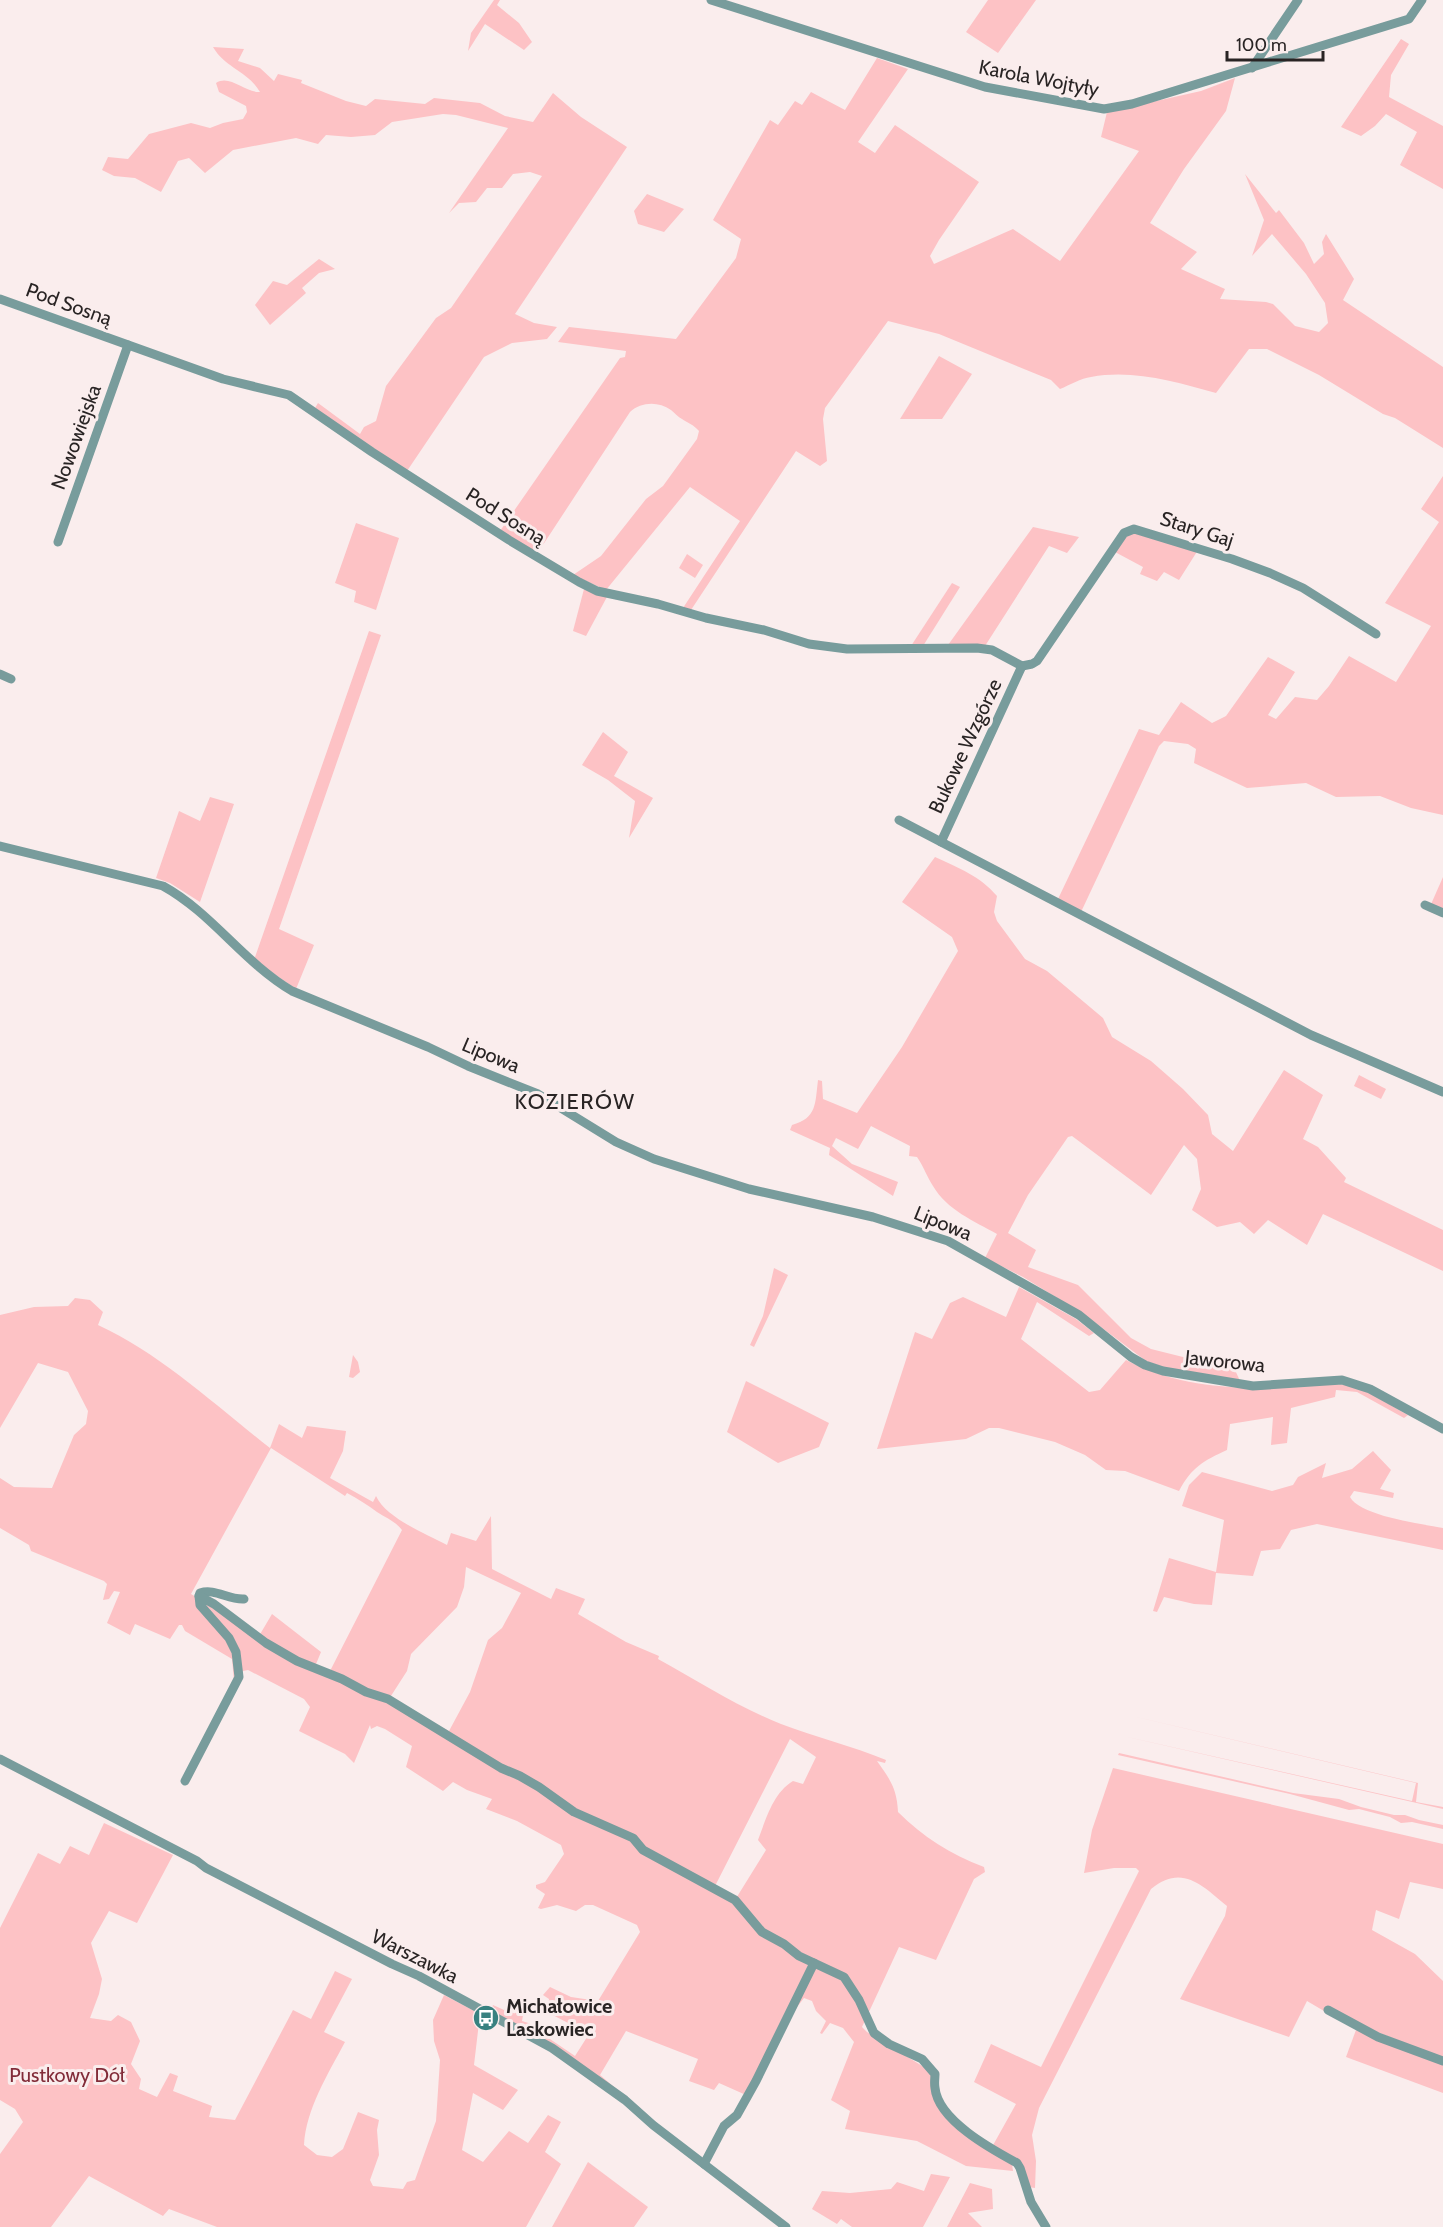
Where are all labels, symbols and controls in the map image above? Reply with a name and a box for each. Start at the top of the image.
scale bar [1227,24,1323,62]
text: 100 m [1236,34,1287,56]
street label: Karola Wojtyły [977,55,1101,101]
street label: Pod Sosną [23,277,116,331]
street label: Nowowiejska [46,381,106,493]
street label: Pod Sosną [462,482,551,550]
street label: Stary Gaj [1157,506,1237,552]
street label: Bukowe Wzgórze [923,675,1007,817]
street label: Lipowa [459,1032,524,1078]
district label: KOZIERÓW [514,1088,636,1115]
street label: Lipowa [911,1201,976,1246]
street label: Jaworowa [1183,1345,1267,1377]
street label: Warszawka [368,1924,463,1988]
place label: Michałowice Laskowiec [506,1994,612,2041]
bus stop icon: Michałowice Laskowiec [471,2003,501,2033]
park label: Pustkowy Dół [9,2063,125,2087]

